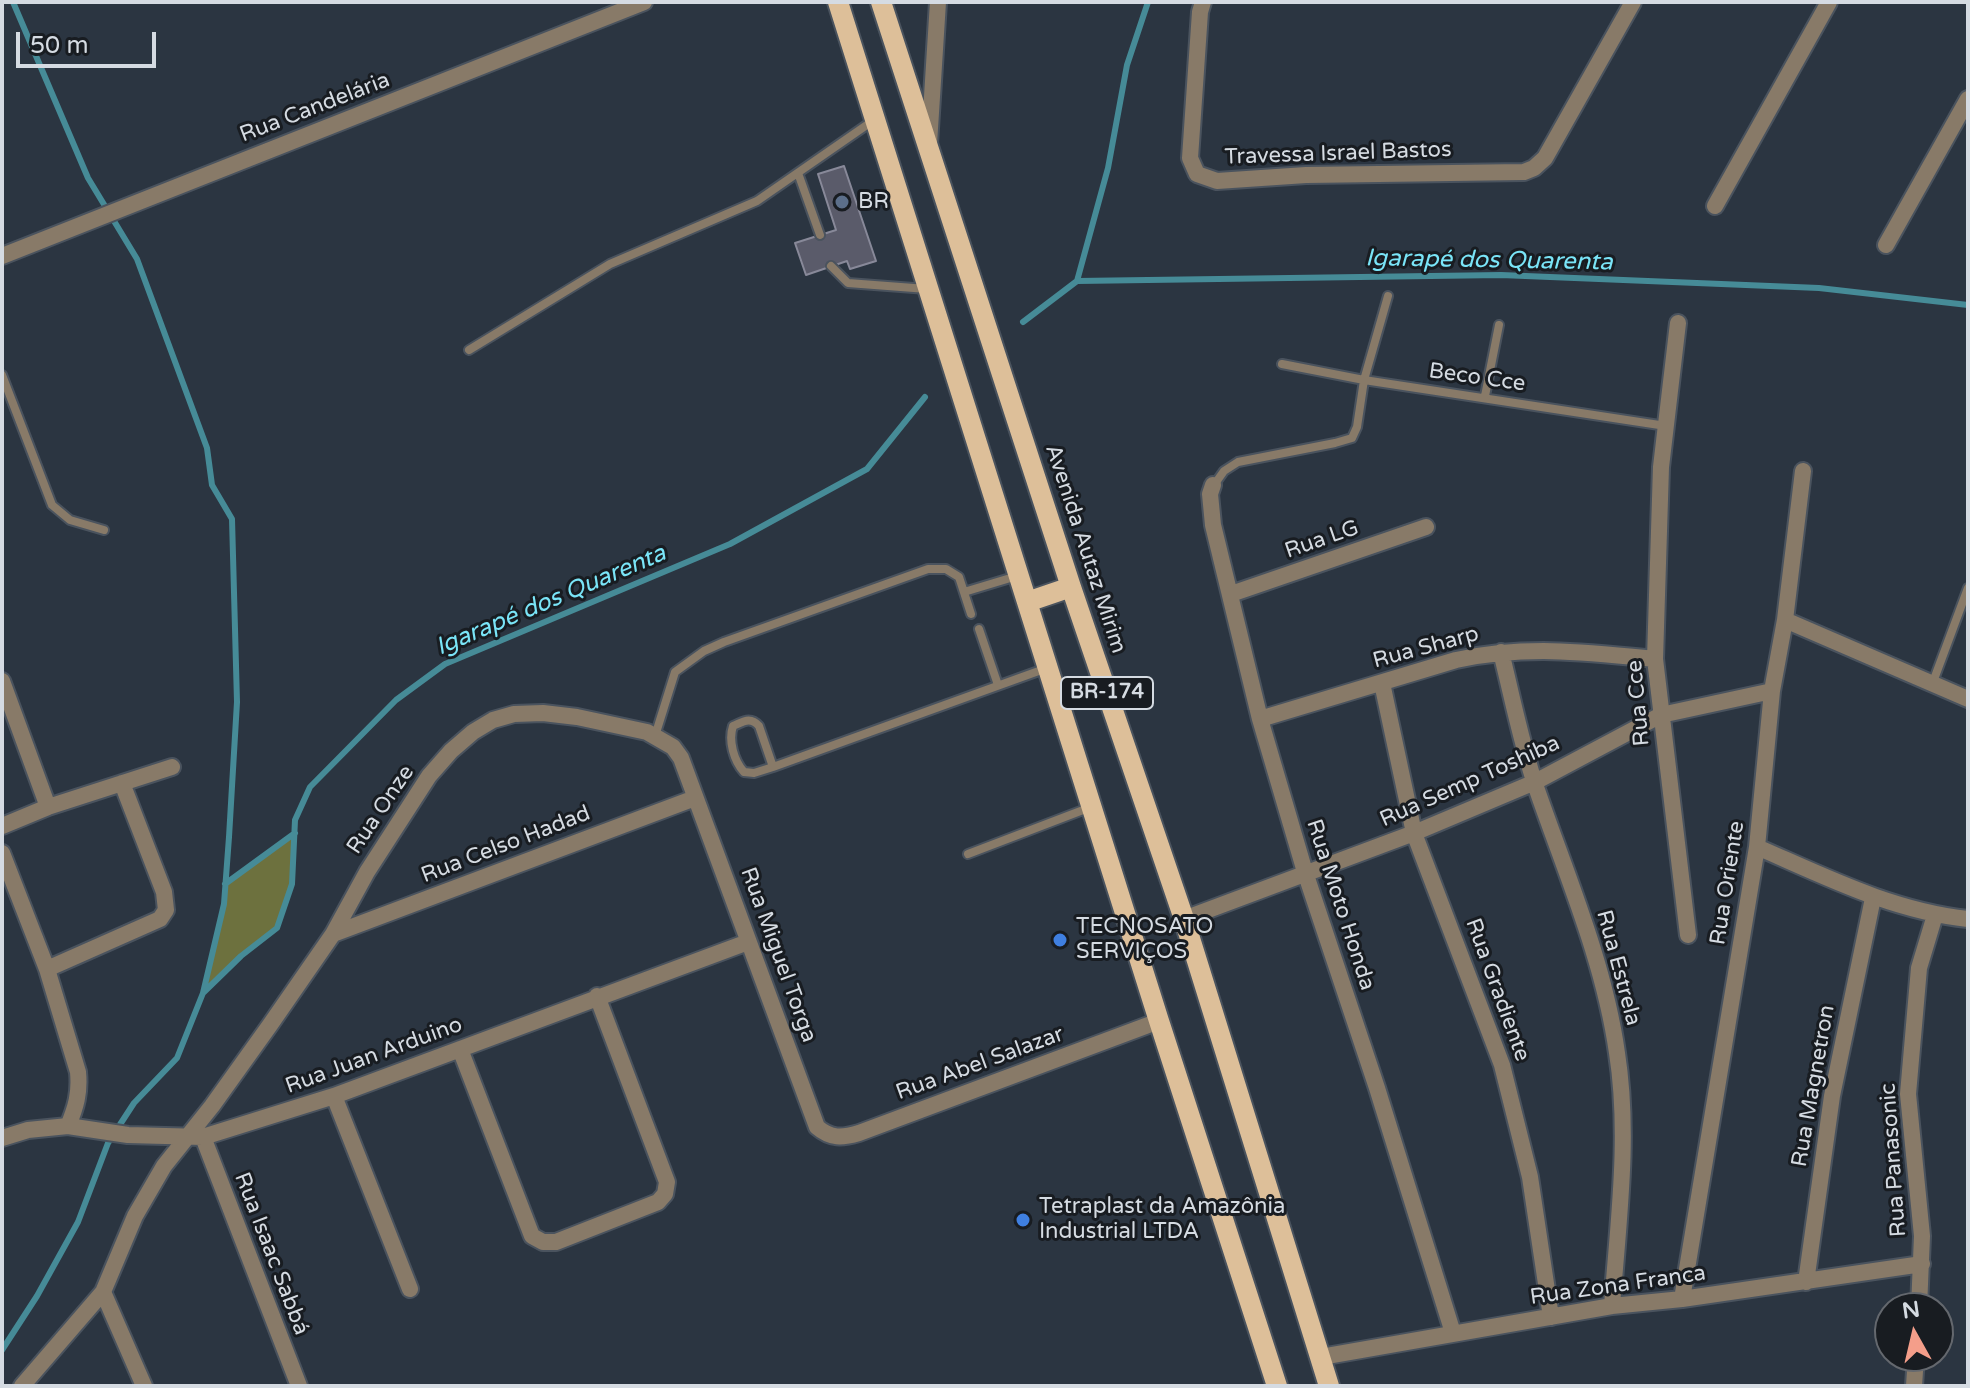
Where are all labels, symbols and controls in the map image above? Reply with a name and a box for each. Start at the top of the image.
scale bar [20,16,160,66]
text: 50 m [30,31,88,60]
street label: Rua Candelária [236,67,394,149]
street label: Travessa Israel Bastos [1224,137,1452,171]
place label: BR [858,189,889,215]
marker: BR [833,193,851,211]
water label: Igarapé dos Quarenta [1365,244,1613,278]
street label: Beco Cce [1427,358,1527,398]
street label: Avenida Autaz Mirim [1039,441,1131,657]
street label: Rua LG [1282,515,1362,565]
water label: Igarapé dos Quarenta [432,539,670,663]
street label: Rua Sharp [1370,621,1482,675]
street label: Rua Cce [1622,659,1656,747]
road number: BR-174 [1061,677,1153,709]
street label: Rua Semp Toshiba [1376,730,1564,834]
street label: Rua Onze [342,760,420,860]
street label: Rua Celso Hadad [418,801,594,889]
street label: Rua Moto Honda [1300,816,1380,994]
street label: Rua Oriente [1705,819,1751,947]
street label: Rua Miguel Torga [734,864,822,1046]
street label: Rua Estrela [1590,907,1646,1029]
place label: TECNOSATO SERVIÇOS [1076,914,1213,966]
street label: Rua Gradiente [1459,915,1535,1065]
marker: TECNOSATO SERVIÇOS [1051,931,1069,949]
street label: Rua Magnetron [1787,1003,1841,1169]
street label: Rua Juan Arduino [282,1012,466,1100]
street label: Rua Abel Salazar [893,1021,1067,1107]
street label: Rua Panasonic [1875,1082,1913,1238]
street label: Rua Isaac Sabbá [228,1169,314,1339]
place label: Tetraplast da Amazônia Industrial LTDA [1039,1194,1285,1246]
marker: Tetraplast da Amazônia Industrial LTDA [1014,1211,1032,1229]
street label: Rua Zona Franca [1528,1261,1708,1311]
north arrow [1874,1292,1954,1372]
text: N [1900,1296,1921,1324]

